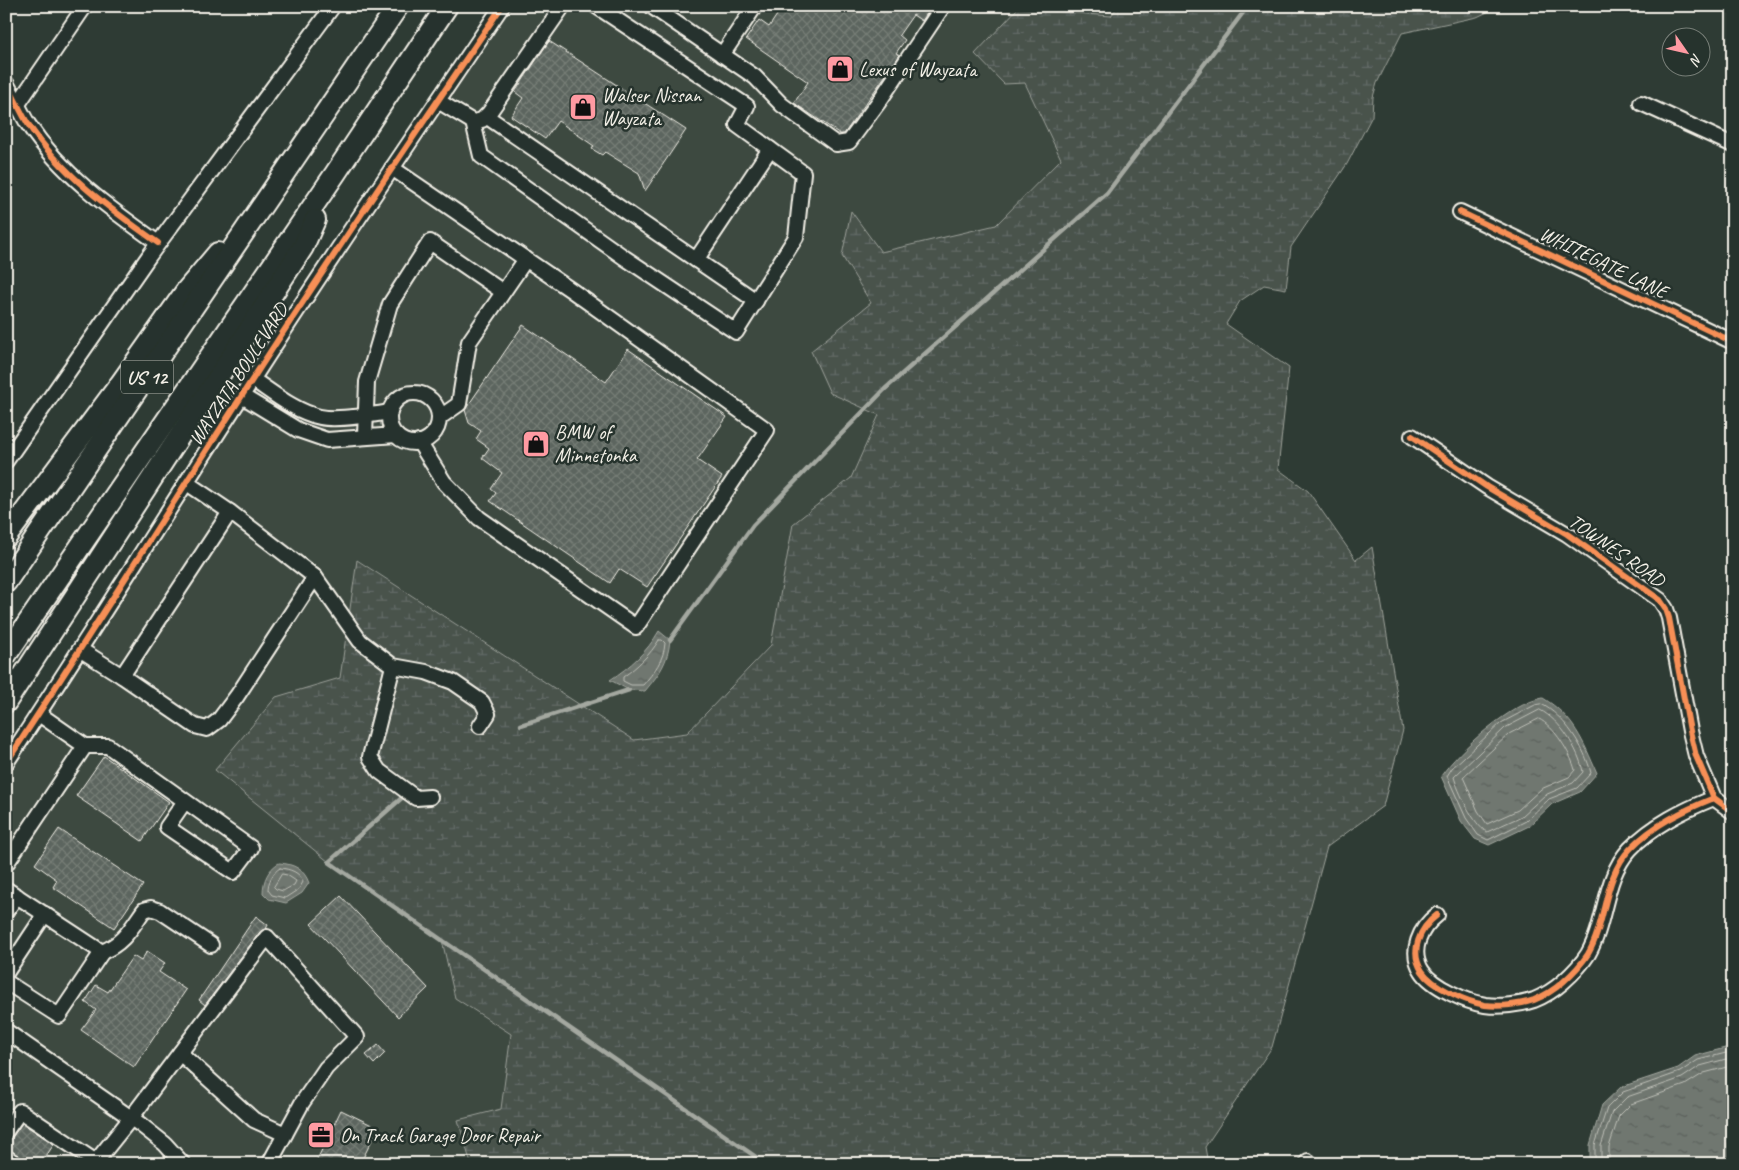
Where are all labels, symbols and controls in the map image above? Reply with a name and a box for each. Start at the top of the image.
north arrow [1662,28,1712,78]
text: N [1686,51,1706,69]
shop icon: Lexus of Wayzata [825,54,855,84]
place label: Lexus of Wayzata [859,57,978,82]
place label: Walser Nissan Wayzata [602,83,702,131]
shop icon: Walser Nissan Wayzata [568,92,598,122]
street label: WHITEGATE LANE [1536,221,1674,305]
street label: WAYZATA BOULEVARD [183,296,295,450]
road number: US 12 [121,361,173,394]
place label: BMW of Minnetonka [555,420,638,468]
shop icon: BMW of Minnetonka [521,429,551,459]
street label: TOWNES ROAD [1564,508,1671,594]
office icon: On Track Garage Door Repair [306,1120,336,1150]
place label: On Track Garage Door Repair [340,1123,542,1148]

